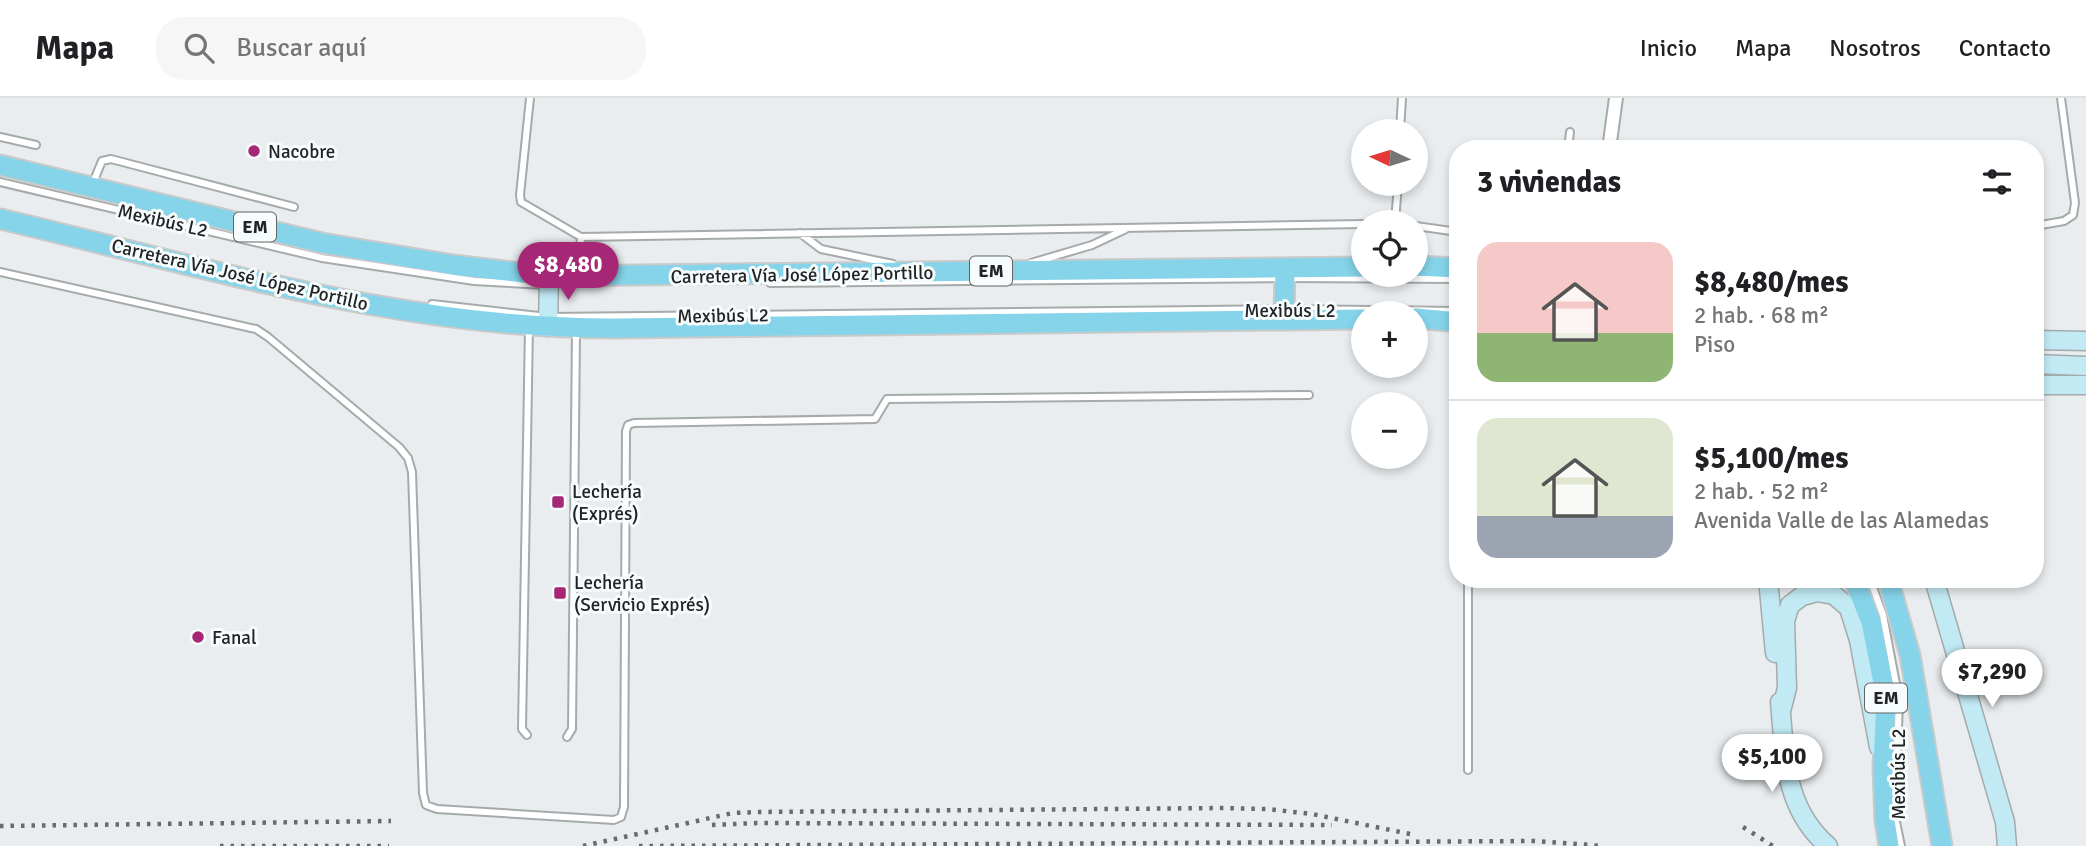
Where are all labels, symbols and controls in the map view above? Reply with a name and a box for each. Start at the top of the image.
search box [156,17,646,80]
text: Mapa [35,28,114,69]
icon: search [180,29,218,67]
text: Buscar aquí [236,32,366,64]
text: Inicio [1640,33,1697,63]
text: Mapa [1735,33,1791,63]
text: Nosotros [1829,33,1921,63]
text: Contacto [1959,33,2051,63]
north arrow [1351,119,1428,196]
map controls [1351,119,1428,469]
place label: Nacobre [268,140,335,164]
marker: Nacobre [246,143,262,159]
icon: filters [1978,163,2016,201]
text: 3 viviendas [1477,164,1621,201]
street label: Mexibús L2 [115,199,210,243]
button: locate [1351,210,1428,287]
road number: EM [234,212,276,242]
street label: Carretera Vía José López Portillo [109,234,371,316]
pin: $8,480 [511,242,625,302]
text: $8,480 [534,250,602,279]
road number: EM [970,256,1012,286]
street label: Carretera Vía José López Portillo [670,261,934,289]
text: $8,480/mes [1694,264,1849,301]
icon: home [1533,270,1617,354]
street label: Mexibús L2 [1244,299,1336,323]
button: + [1351,301,1428,378]
text: 2 hab. · 68 m² [1694,301,1829,330]
street label: Mexibús L2 [677,303,769,329]
text: Piso [1694,330,1735,359]
button: − [1351,392,1428,469]
text: $5,100/mes [1694,440,1849,477]
icon: home [1533,446,1617,530]
text: 2 hab. · 52 m² [1694,477,1829,506]
place label: Lechería (Exprés) [572,480,642,526]
marker: Lechería (Exprés) [550,494,566,510]
text: Avenida Valle de las Alamedas [1694,506,1989,535]
place label: Lechería (Servicio Exprés) [574,571,710,617]
marker: Lechería (Servicio Exprés) [552,585,568,601]
place label: Fanal [212,626,256,650]
marker: Fanal [190,629,206,645]
pin: $7,290 [1935,650,2049,709]
text: $7,290 [1958,657,2026,686]
road number: EM [1865,684,1907,712]
street label: Mexibús L2 [1887,728,1911,820]
pin: $5,100 [1715,734,1829,794]
text: $5,100 [1738,742,1806,771]

